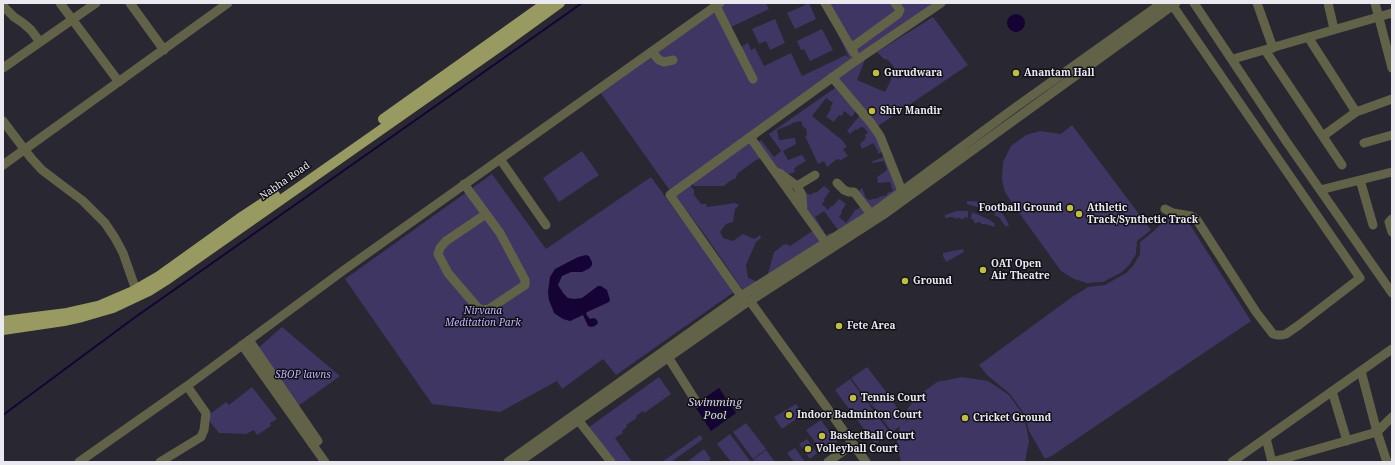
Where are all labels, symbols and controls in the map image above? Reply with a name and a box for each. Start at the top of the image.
place label: Gurudwara [884,67,942,79]
place label: Anantam Hall [1024,67,1095,79]
marker: Gurudwara [871,68,881,78]
marker: Anantam Hall [1011,68,1021,78]
place label: Shiv Mandir [880,105,942,117]
marker: Shiv Mandir [867,106,877,116]
street label: Nabha Road [258,159,312,203]
place label: Football Ground [979,202,1062,214]
place label: Athletic Track/Synthetic Track [1087,202,1198,226]
marker: Football Ground [1065,203,1075,213]
marker: Athletic Track/Synthetic Track [1074,209,1084,219]
place label: OAT Open Air Theatre [991,258,1050,282]
marker: OAT Open Air Theatre [978,265,988,275]
place label: Ground [913,275,952,287]
marker: Ground [900,276,910,286]
park label: Nirvana Meditation Park [445,305,521,328]
place label: Fete Area [847,320,895,332]
marker: Fete Area [834,321,844,331]
park label: SBOP lawns [275,369,331,381]
place label: Tennis Court [861,392,926,404]
marker: Tennis Court [848,393,858,403]
water label: Swimming Pool [688,396,742,422]
place label: Indoor Badminton Court [797,409,922,421]
marker: Indoor Badminton Court [784,410,794,420]
place label: Cricket Ground [973,412,1051,424]
marker: Cricket Ground [960,413,970,423]
place label: BasketBall Court [830,430,915,442]
marker: BasketBall Court [817,431,827,441]
place label: Volleyball Court [816,443,898,455]
marker: Volleyball Court [803,444,813,454]

